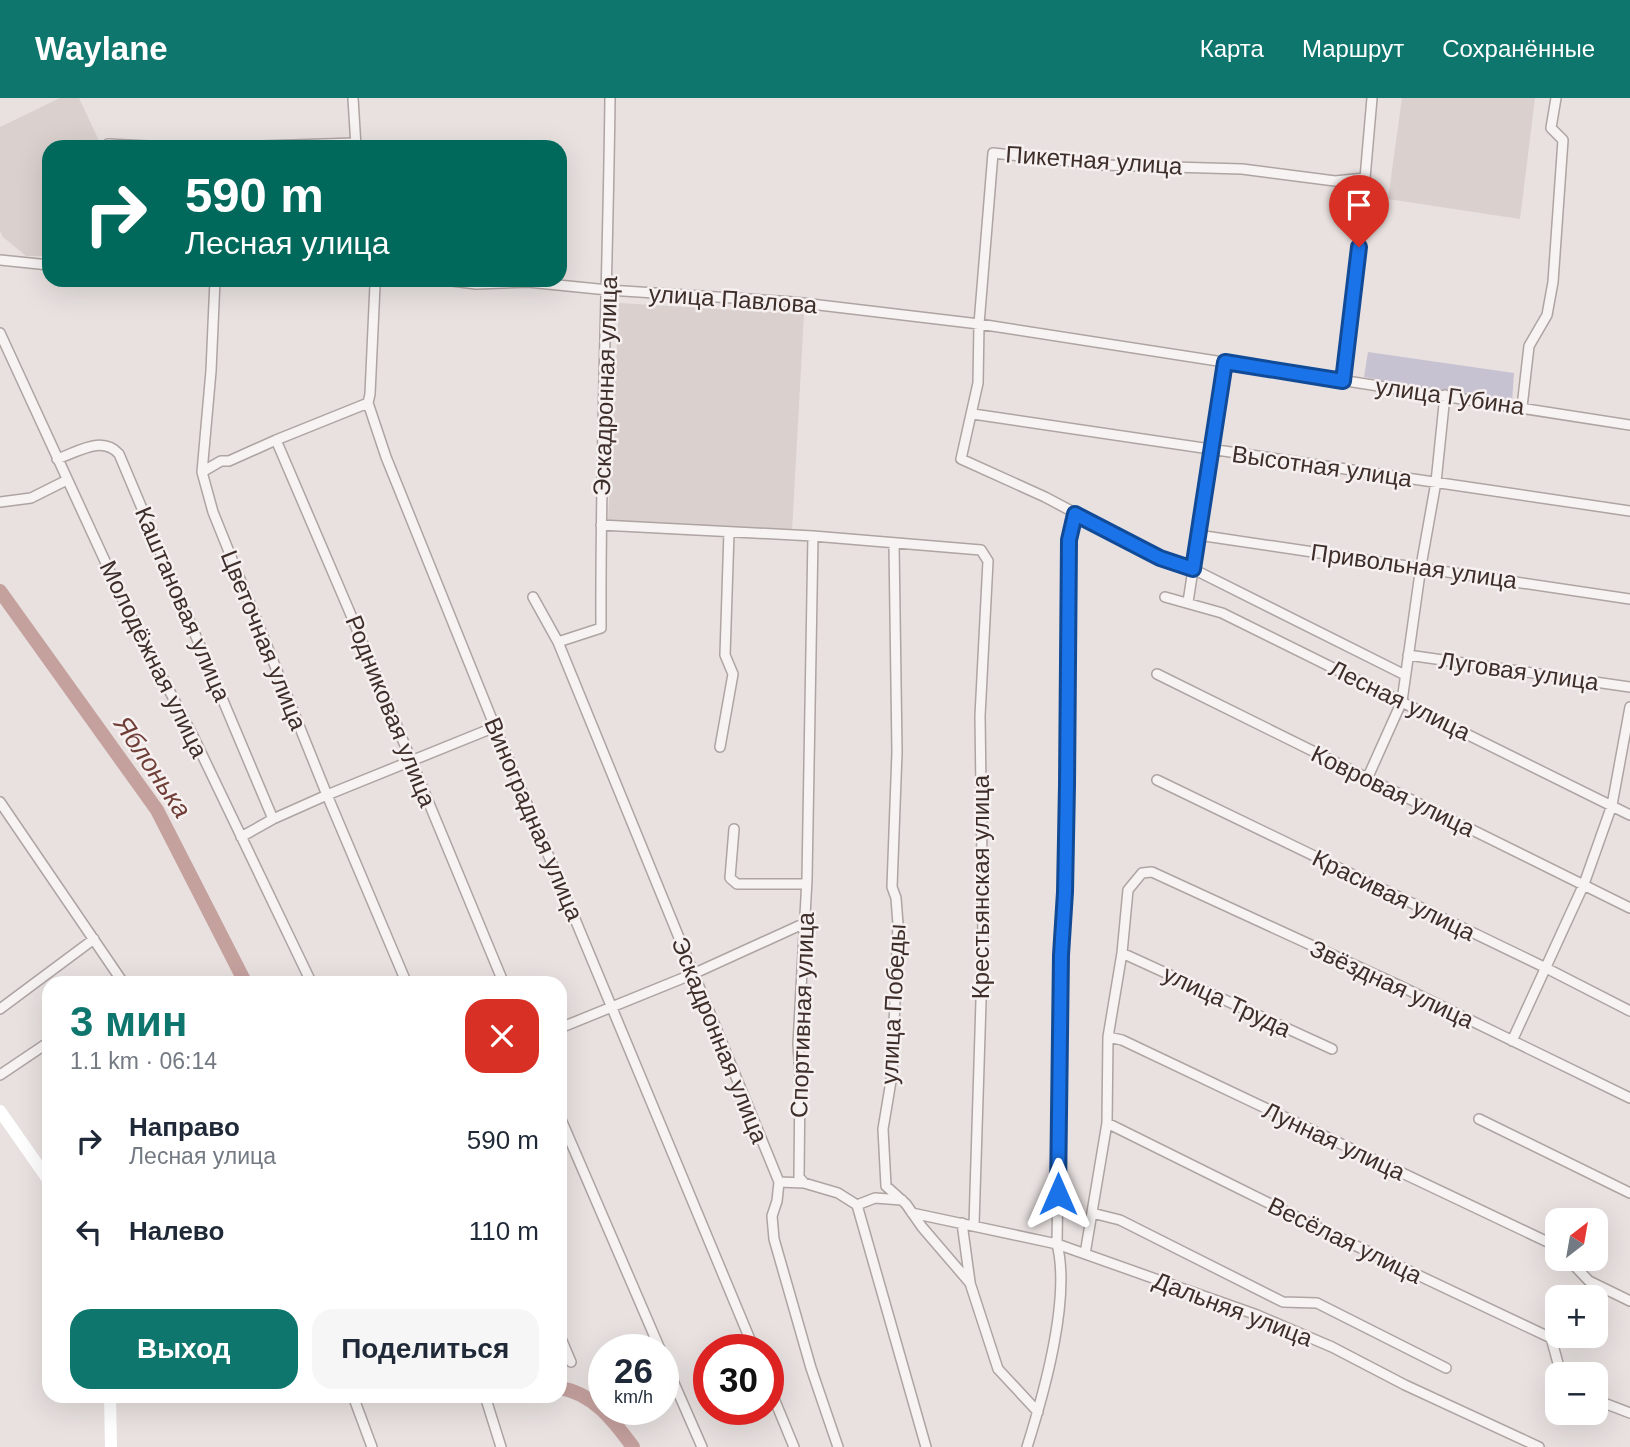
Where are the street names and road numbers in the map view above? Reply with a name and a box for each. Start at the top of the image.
street label: Пикетная улица [1005,140,1184,180]
street label: Эскадронная улица [588,275,622,496]
street label: улица Павлова [648,280,819,318]
street label: улица Губина [1374,372,1527,420]
street label: Высотная улица [1230,440,1414,492]
street label: Каштановая улица [130,503,236,706]
street label: Привольная улица [1309,538,1520,594]
street label: Цветочная улица [216,546,313,734]
street label: Молодёжная улица [95,556,214,762]
street label: Родниковая улица [340,611,442,811]
street label: Луговая улица [1437,646,1601,696]
street label: Лесная улица [1325,654,1475,746]
street label: Виноградная улица [479,714,589,925]
street label: Ковровая улица [1307,740,1480,842]
street label: Крестьянская улица [967,774,994,999]
street label: Красивая улица [1308,844,1480,946]
street label: Спортивная улица [785,911,819,1118]
street label: улица Победы [875,923,911,1085]
street label: Эскадронная улица [666,933,774,1148]
street label: Звёздная улица [1306,934,1479,1034]
street label: улица Труда [1159,960,1296,1043]
street label: Лунная улица [1259,1096,1410,1186]
street label: Весёлая улица [1264,1191,1427,1289]
street label: Дальняя улица [1150,1266,1317,1352]

